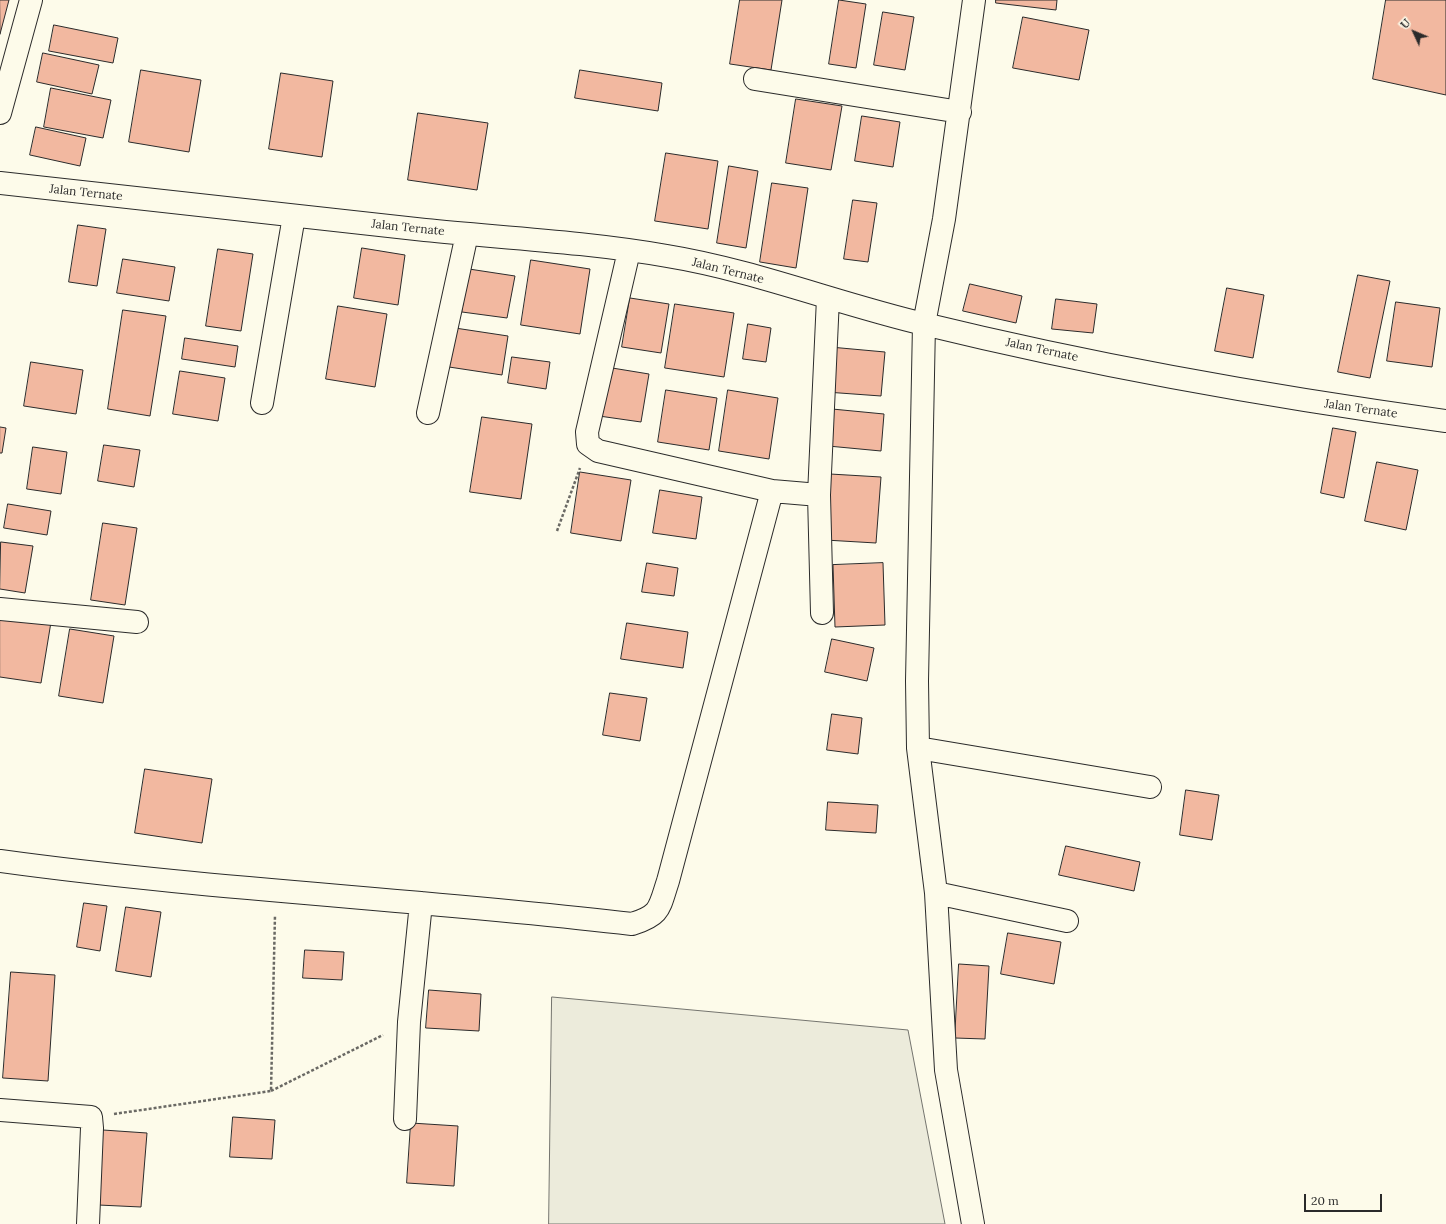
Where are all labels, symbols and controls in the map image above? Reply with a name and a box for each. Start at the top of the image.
north arrow [1394,12,1434,52]
text: U [1397,16,1413,32]
street label: Jalan Ternate [49,182,123,204]
street label: Jalan Ternate [371,217,445,239]
street label: Jalan Ternate [690,255,766,287]
street label: Jalan Ternate [1004,335,1080,365]
street label: Jalan Ternate [1323,397,1399,421]
scale bar [1306,1186,1384,1212]
text: 20 m [1311,1193,1339,1208]

